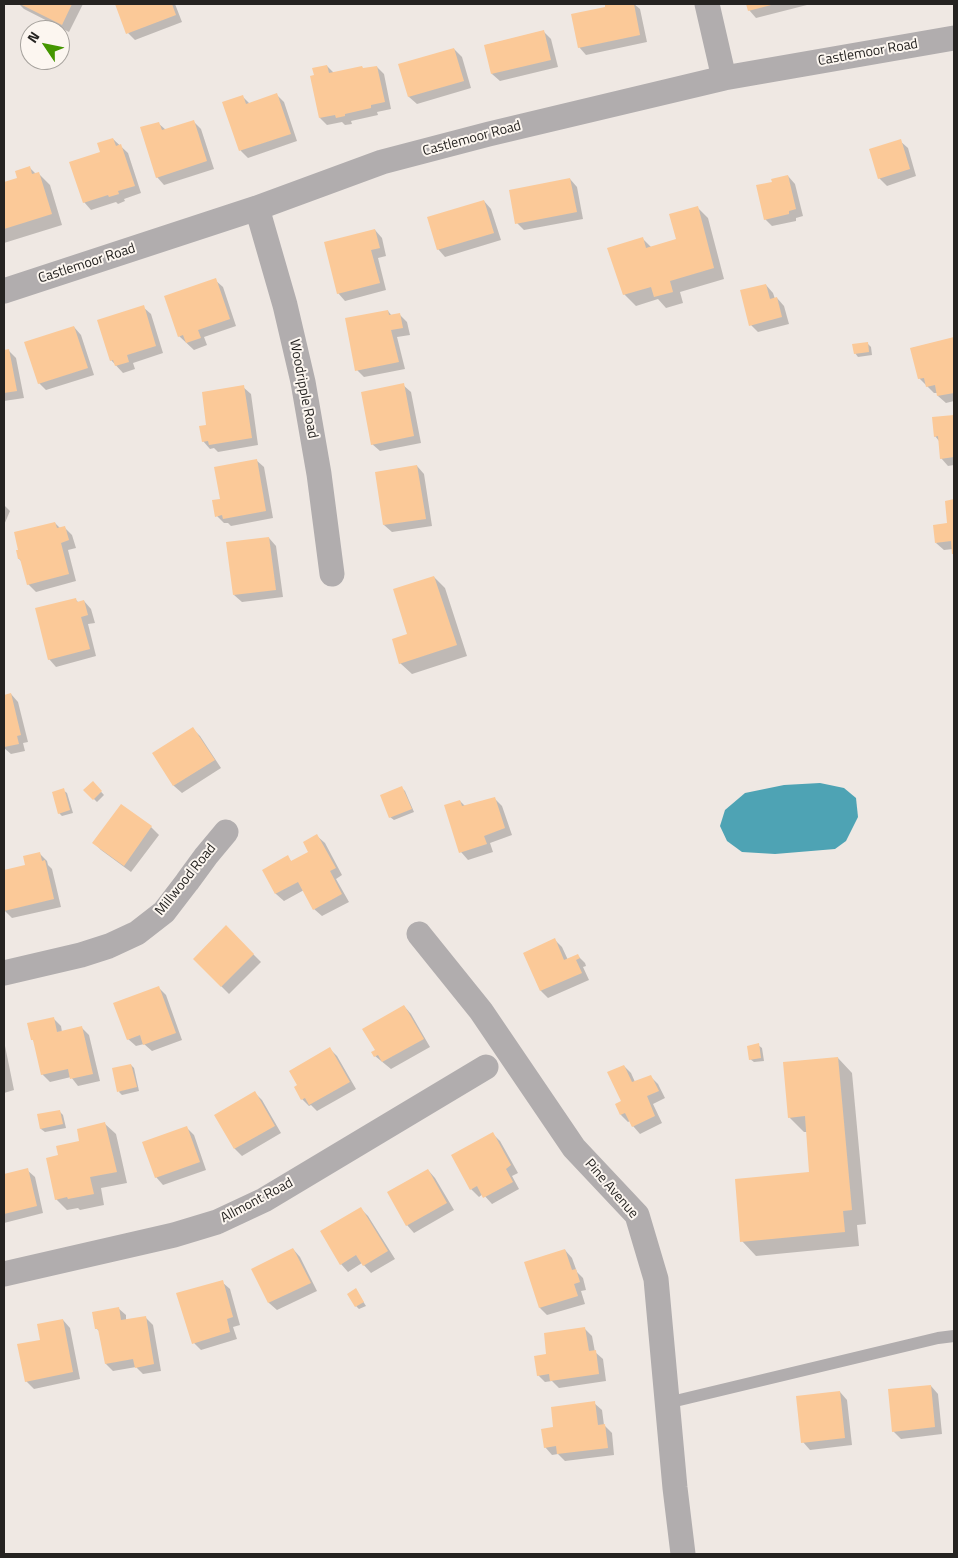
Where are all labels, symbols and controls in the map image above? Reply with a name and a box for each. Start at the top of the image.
north arrow [20,20,70,70]
text: N [22,27,44,47]
street label: Castlemoor Road [817,36,919,70]
street label: Castlemoor Road [421,118,523,160]
street label: Castlemoor Road [36,240,138,288]
street label: Woodripple Road [285,338,321,440]
street label: Millwood Road [152,841,220,919]
street label: Pine Avenue [581,1156,641,1222]
street label: Allmont Road [218,1175,296,1227]

